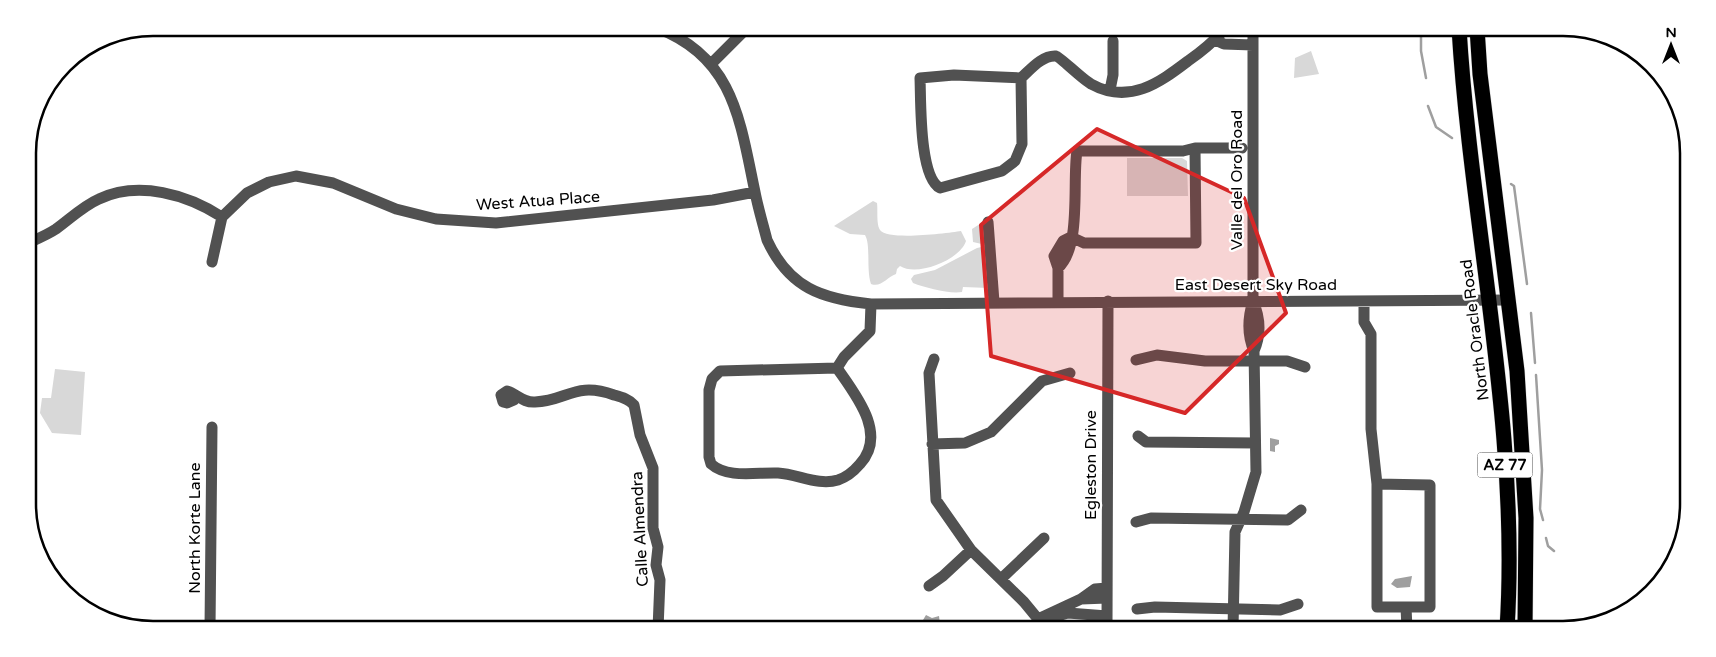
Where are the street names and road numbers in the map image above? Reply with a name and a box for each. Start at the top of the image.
street label: Valle del Oro Road [1227,110,1247,250]
street label: West Atua Place [475,187,601,215]
street label: North Oracle Road [1456,258,1494,402]
street label: East Desert Sky Road [1175,275,1337,295]
street label: Egleston Drive [1081,410,1101,520]
road number: AZ 77 [1478,452,1532,478]
street label: North Korte Lane [185,462,205,594]
street label: Calle Almendra [627,471,653,587]

